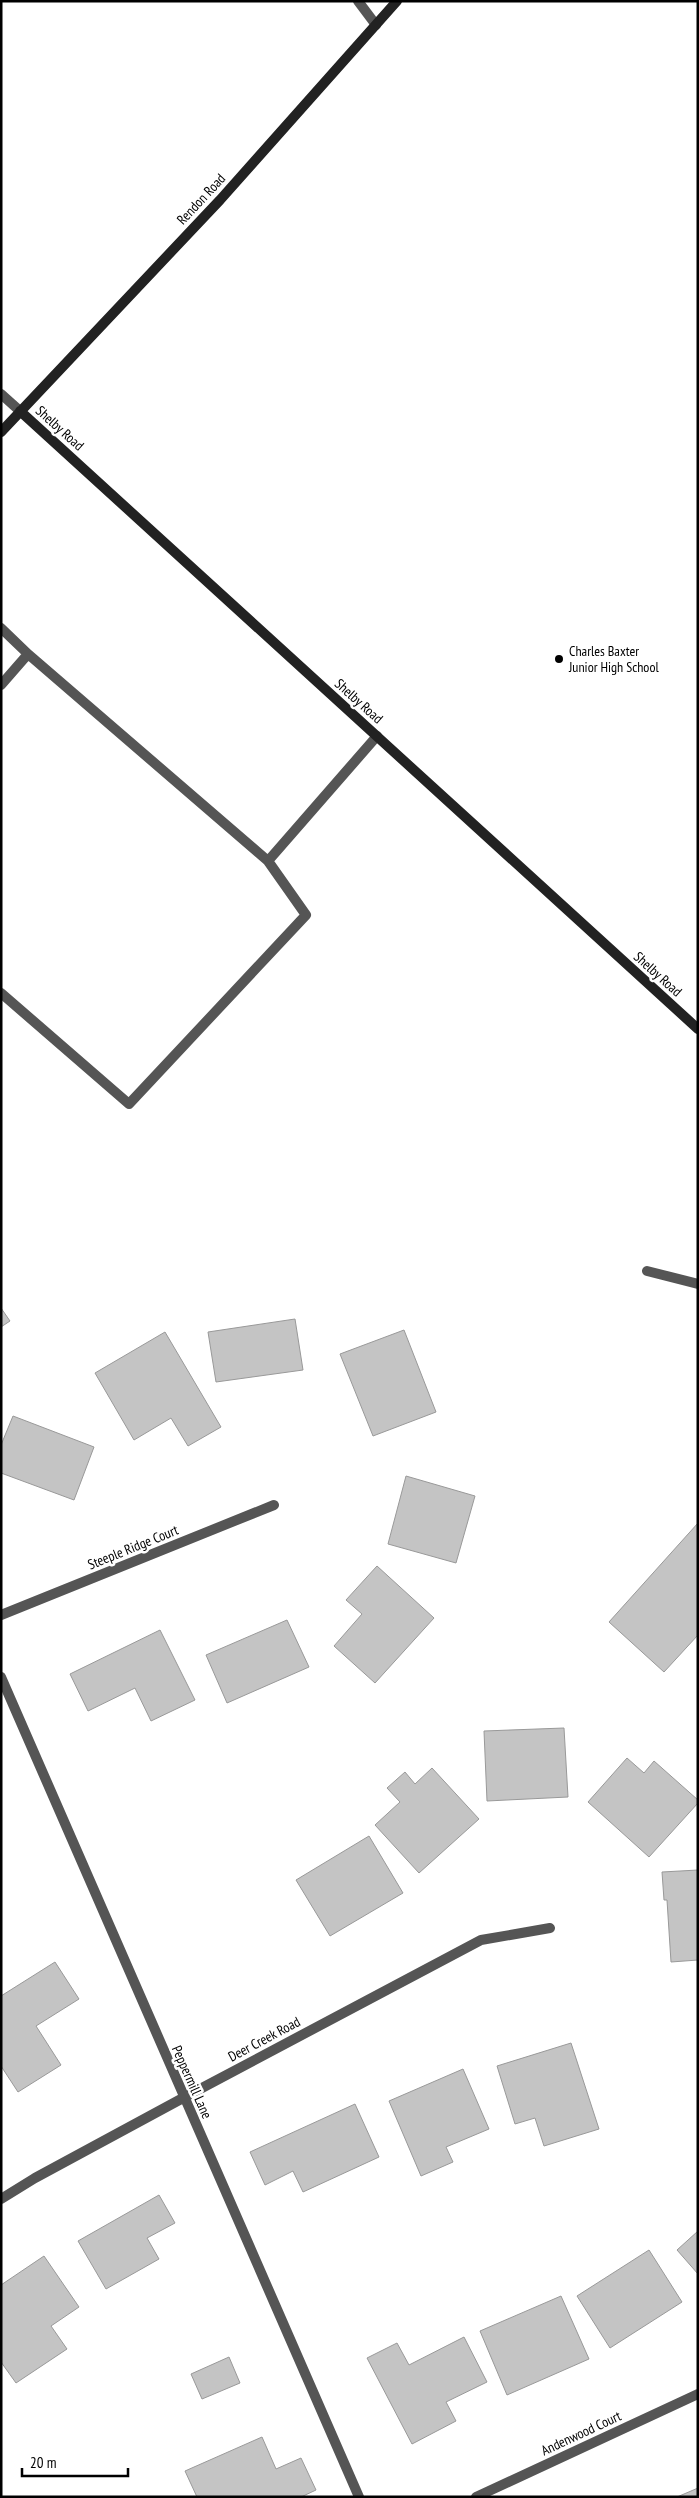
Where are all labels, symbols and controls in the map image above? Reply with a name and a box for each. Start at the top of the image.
street label: Rendon Road [173,170,229,228]
street label: Shelby Road [32,402,88,454]
place label: Charles Baxter Junior High School [568,642,659,676]
marker: Charles Baxter Junior High School [553,653,565,665]
street label: Shelby Road [331,675,387,727]
street label: Shelby Road [630,948,686,1000]
street label: Steeple Ridge Court [85,1521,181,1573]
street label: Deer Creek Road [225,2012,303,2066]
street label: Peppermill Lane [168,2043,216,2122]
street label: Andenwood Court [538,2407,624,2459]
scale bar [22,2446,129,2478]
text: 20 m [30,2453,56,2472]

